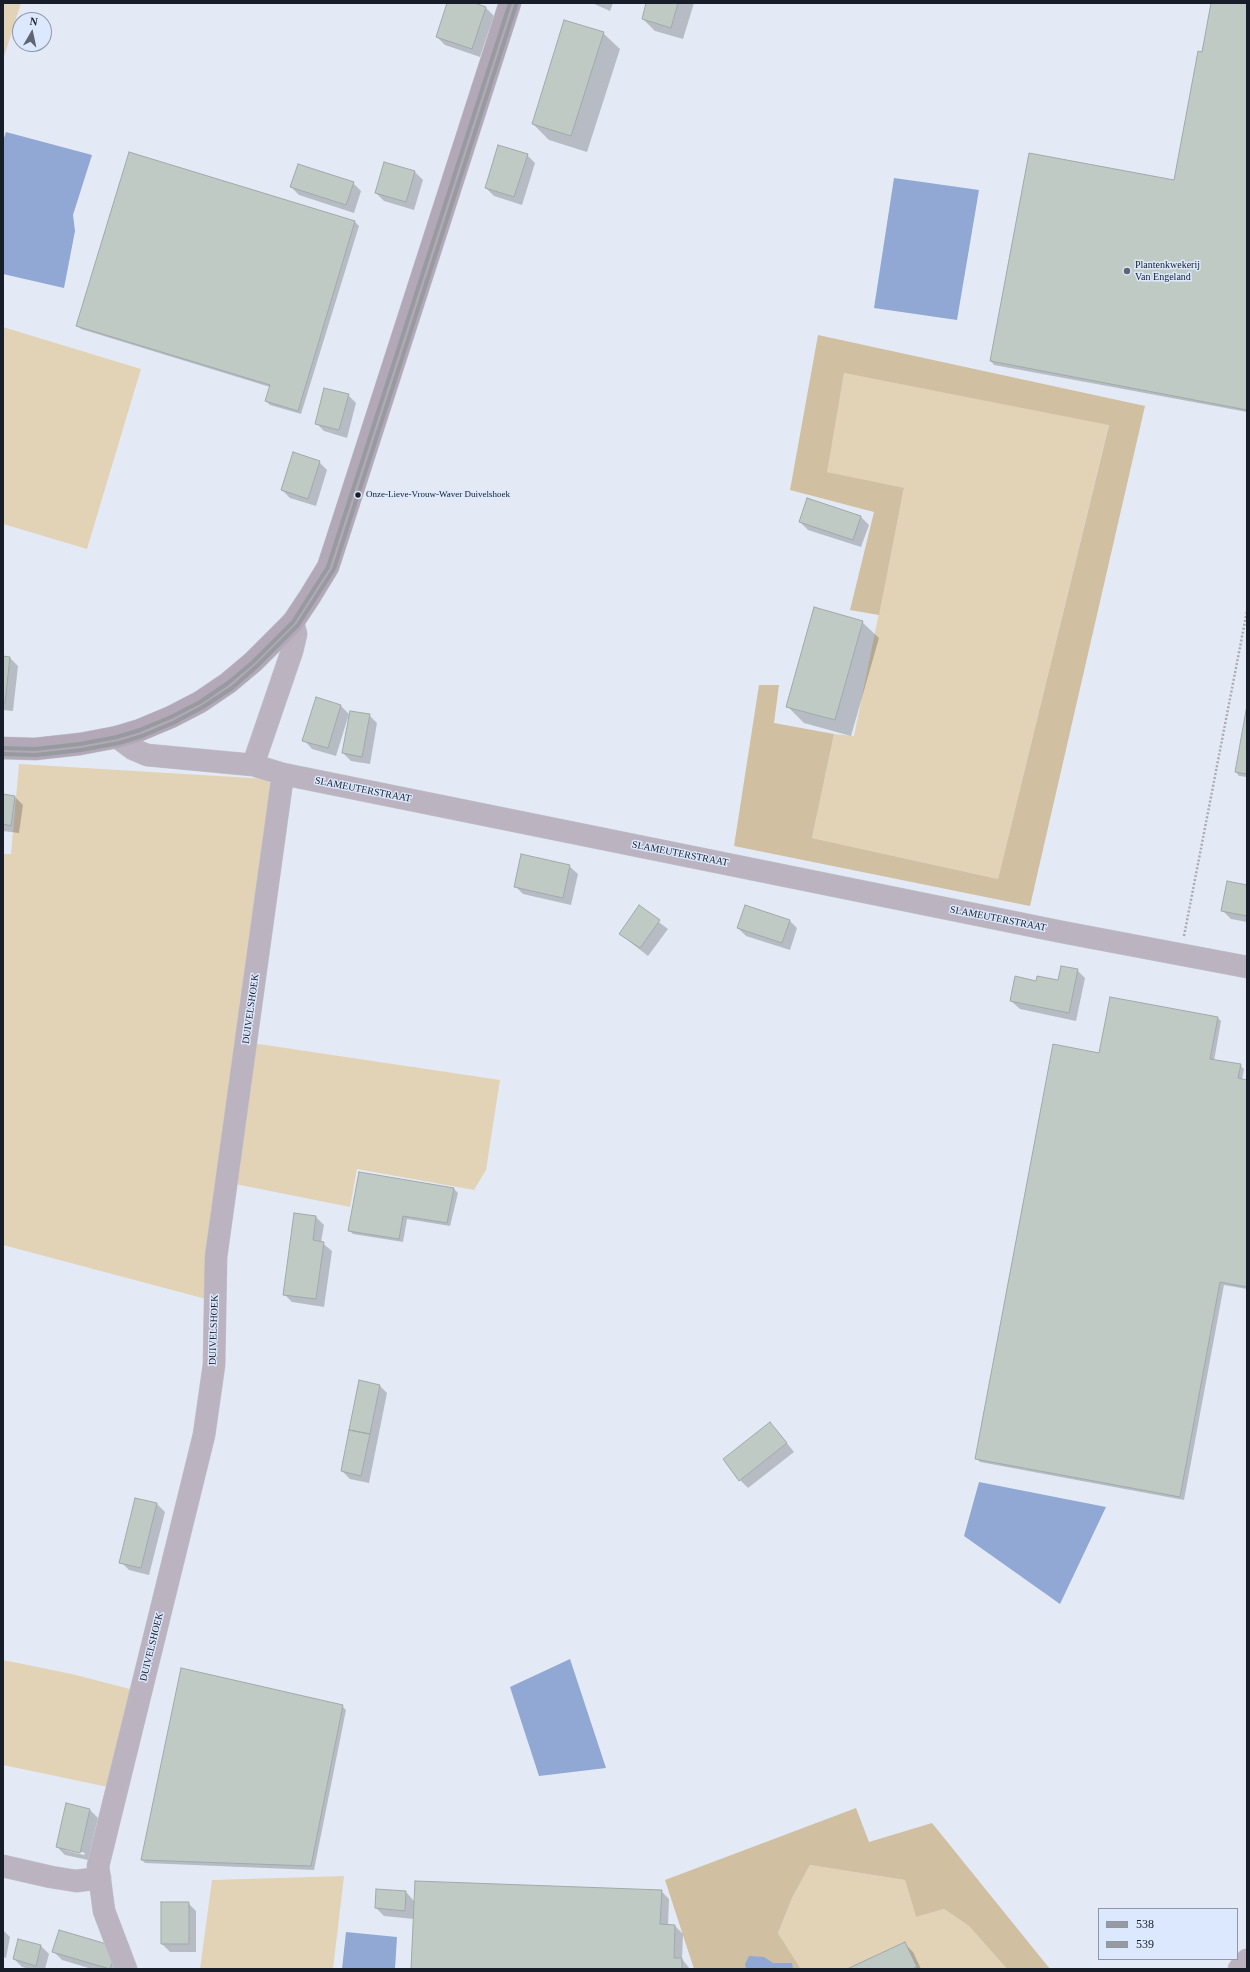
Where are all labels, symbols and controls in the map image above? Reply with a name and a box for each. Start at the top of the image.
north arrow [12,12,52,52]
text: N [29,15,39,28]
place label: Plantenkwekerij Van Engeland [1135,259,1200,282]
marker: Plantenkwekerij Van Engeland [1122,266,1132,276]
marker: Onze-Lieve-Vrouw-Waver Duivelshoek [353,490,363,500]
place label: Onze-Lieve-Vrouw-Waver Duivelshoek [366,490,510,500]
street label: SLAMEUTERSTRAAT [314,775,412,805]
street label: SLAMEUTERSTRAAT [631,839,729,869]
street label: SLAMEUTERSTRAAT [949,904,1047,934]
street label: DUIVELSHOEK [240,973,262,1045]
street label: DUIVELSHOEK [207,1295,221,1365]
street label: DUIVELSHOEK [138,1611,166,1683]
legend [1098,1908,1238,1960]
text: 538 [1136,1917,1154,1931]
text: 539 [1136,1937,1154,1951]

